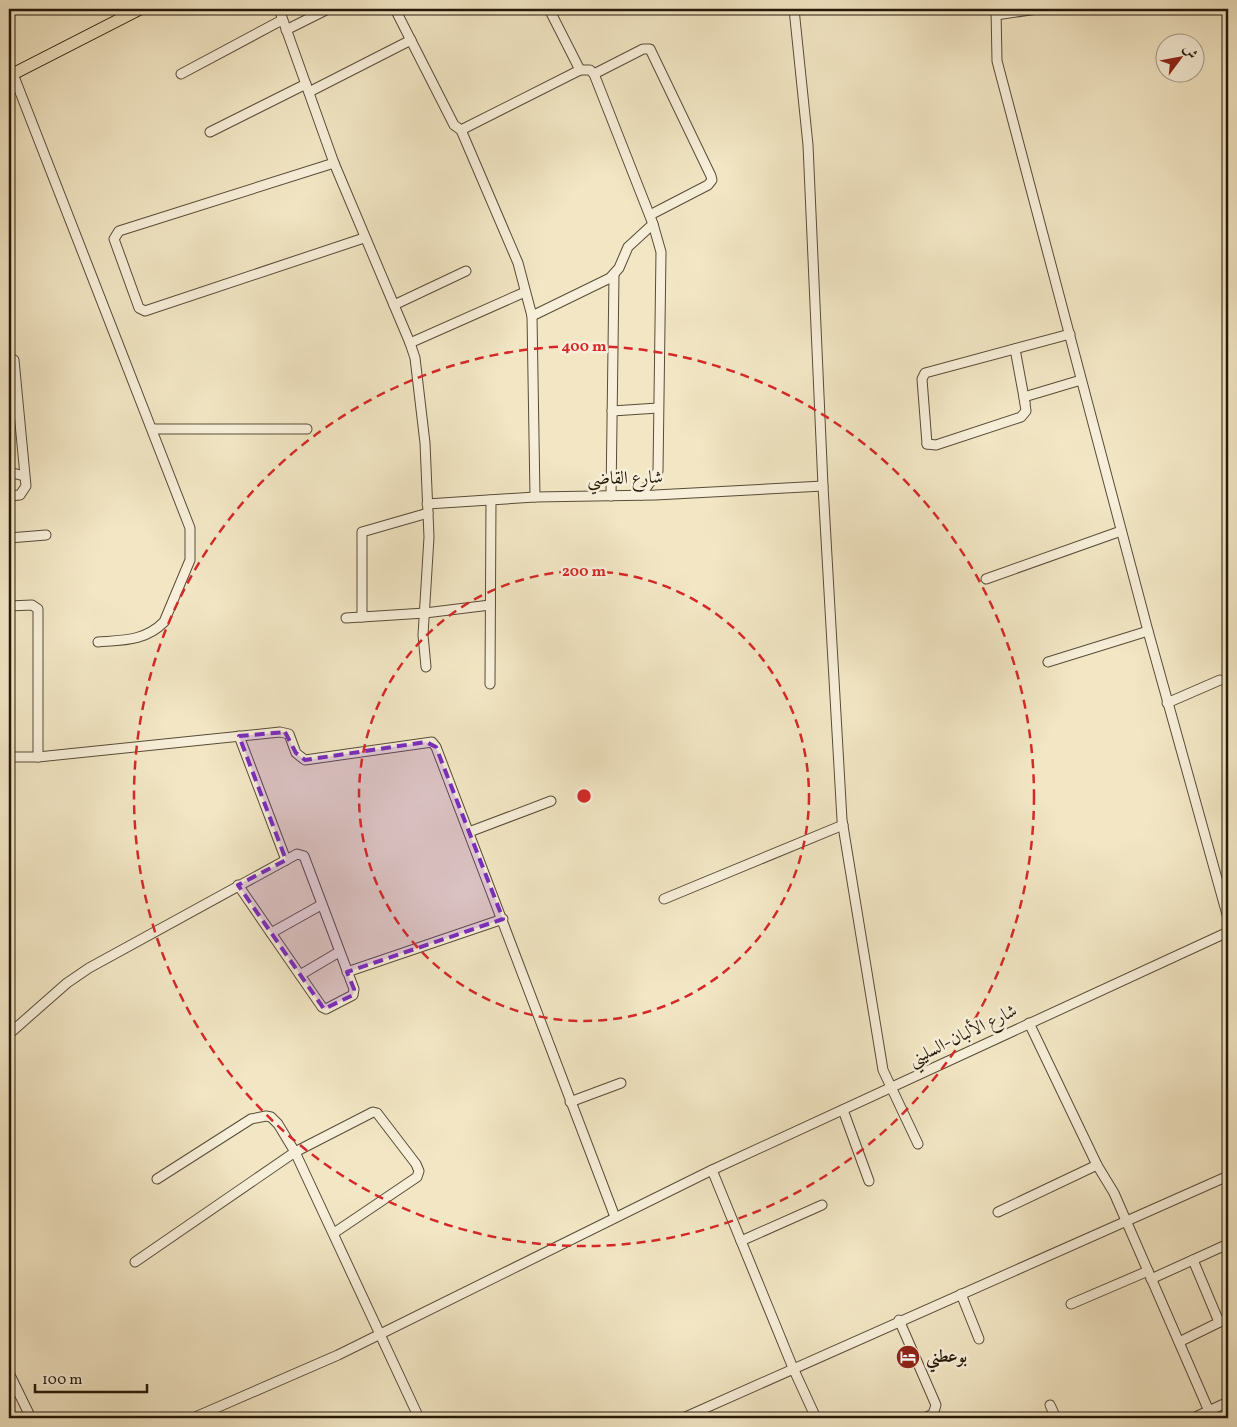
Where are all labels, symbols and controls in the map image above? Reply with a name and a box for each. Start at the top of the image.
north arrow [1154,32,1204,82]
text: ش [1178,41,1202,63]
text: 400 m [562,337,607,358]
street label: شارع القاضي [587,466,663,495]
text: 200 m [562,562,606,583]
centre of rings [575,787,593,805]
street label: شارع الألبان-السليني [904,997,1023,1076]
hotel icon: بوعطني [895,1344,921,1370]
place label: بوعطني [926,1345,967,1373]
scale bar [35,1362,148,1394]
text: 100 m [42,1370,82,1391]

